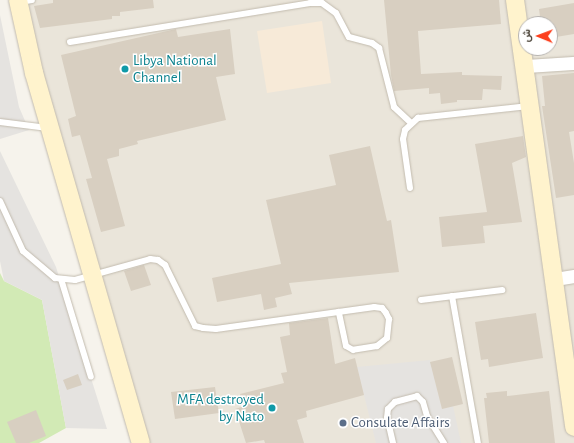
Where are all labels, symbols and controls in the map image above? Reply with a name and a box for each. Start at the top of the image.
north arrow [518,16,558,56]
text: ش [521,29,532,43]
place label: Libya National Channel [133,51,217,86]
marker: Libya National Channel [120,64,130,74]
place label: MFA destroyed by Nato [177,390,264,425]
marker: MFA destroyed by Nato [267,403,277,413]
place label: Consulate Affairs [351,414,450,432]
marker: Consulate Affairs [338,418,348,428]

